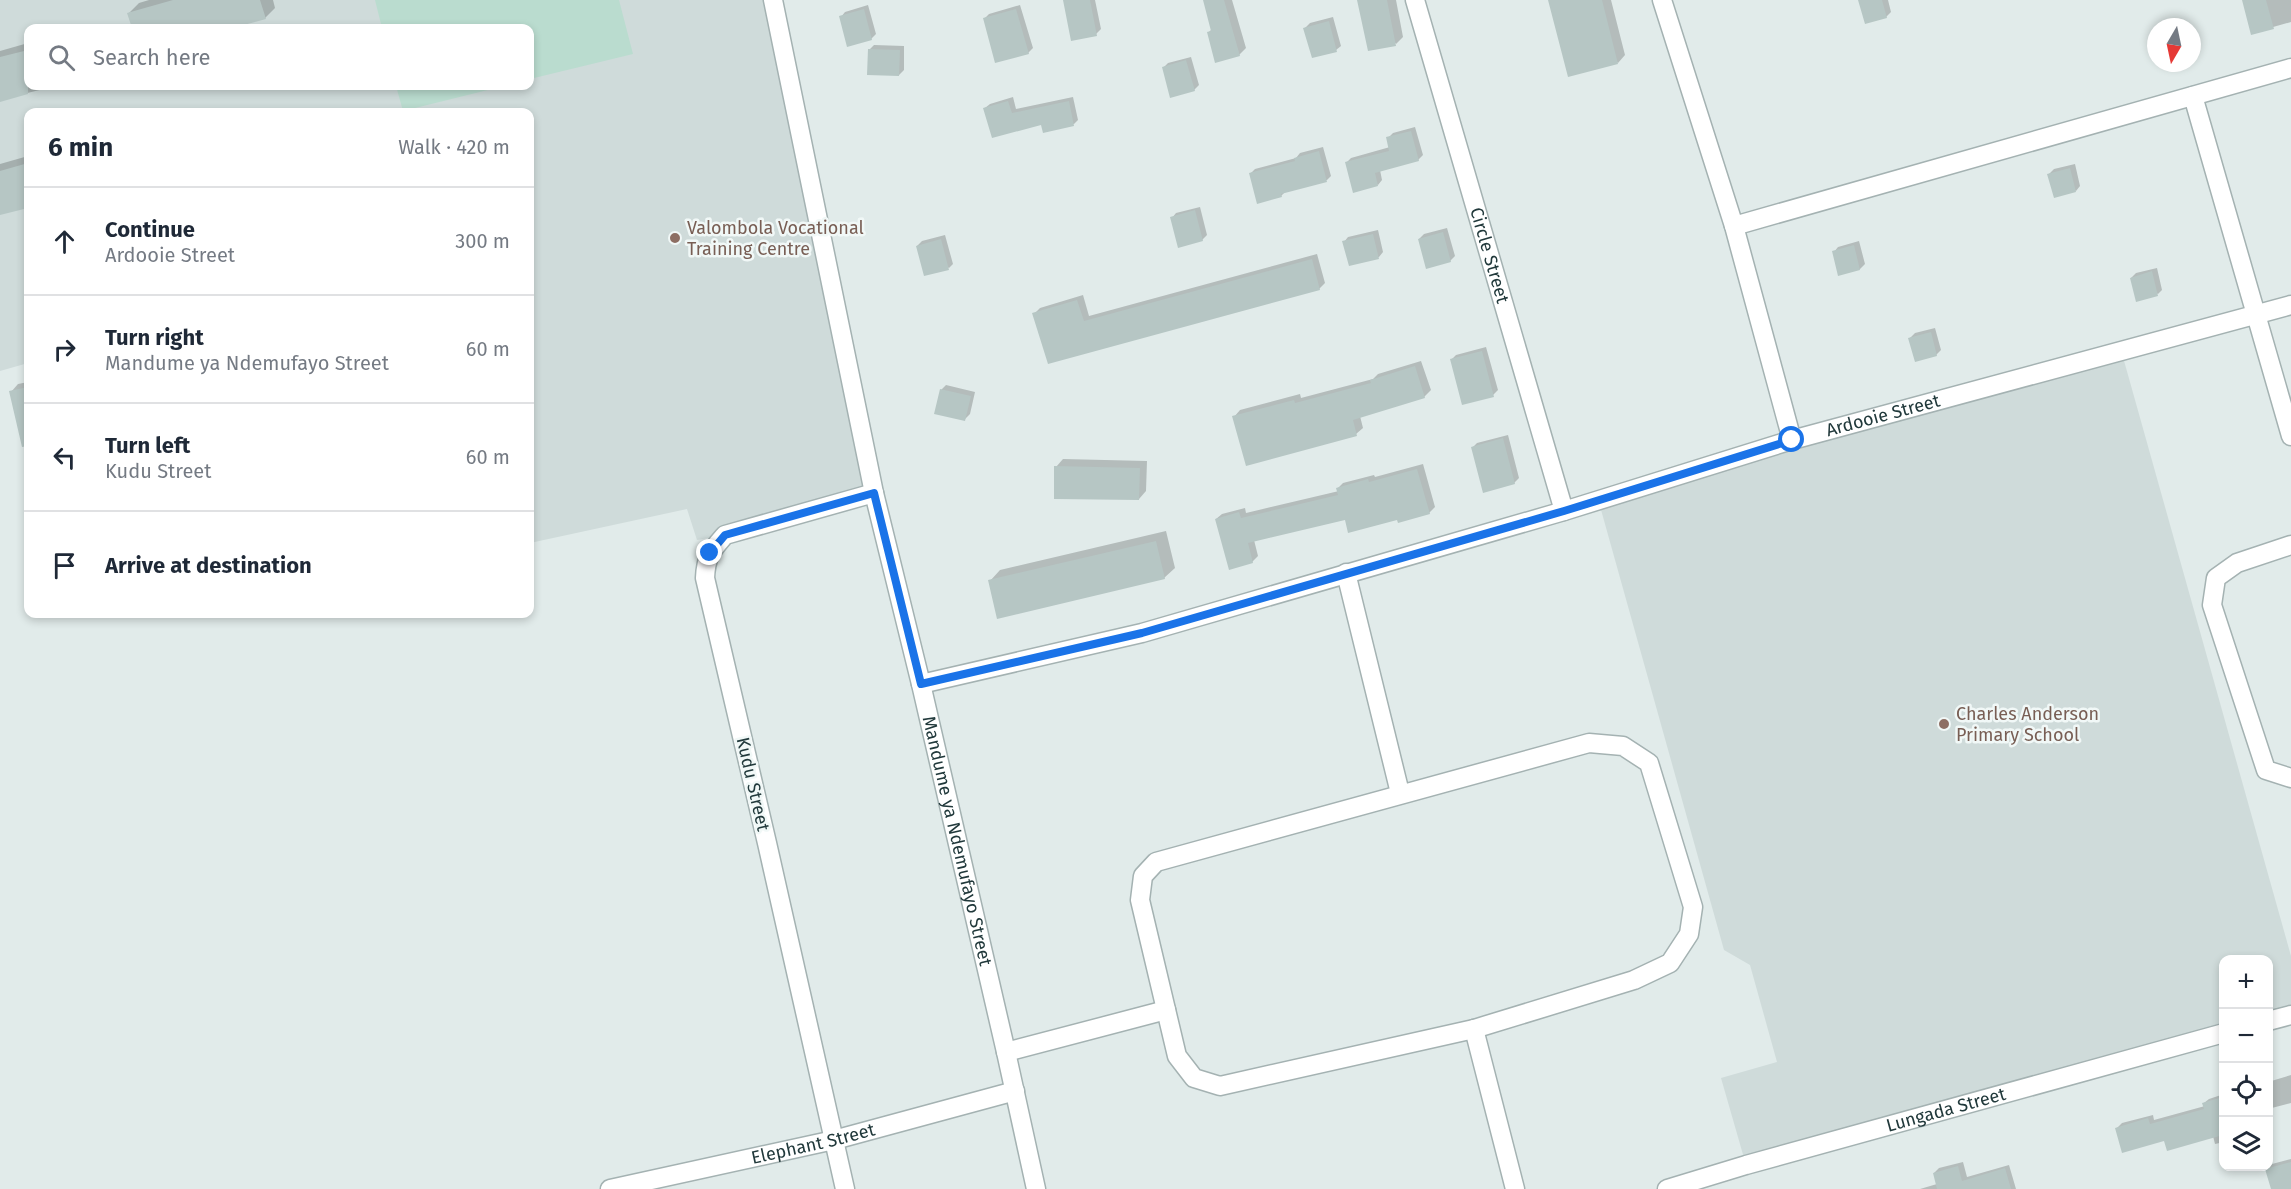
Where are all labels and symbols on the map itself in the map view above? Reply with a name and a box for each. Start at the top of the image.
north arrow [2147,18,2201,72]
street label: Circle Street [1465,205,1514,306]
place label: Valombola Vocational Training Centre [687,217,864,260]
marker: Valombola Vocational Training Centre [668,231,682,245]
street label: Ardooie Street [1823,389,1943,441]
route start [1778,426,1804,452]
route end [696,539,722,565]
place label: Charles Anderson Primary School [1956,703,2099,746]
street label: Mandume ya Ndemufayo Street [918,714,997,968]
marker: Charles Anderson Primary School [1937,717,1951,731]
street label: Kudu Street [732,735,775,834]
street label: Lungada Street [1884,1083,2009,1137]
street label: Elephant Street [749,1118,878,1169]

